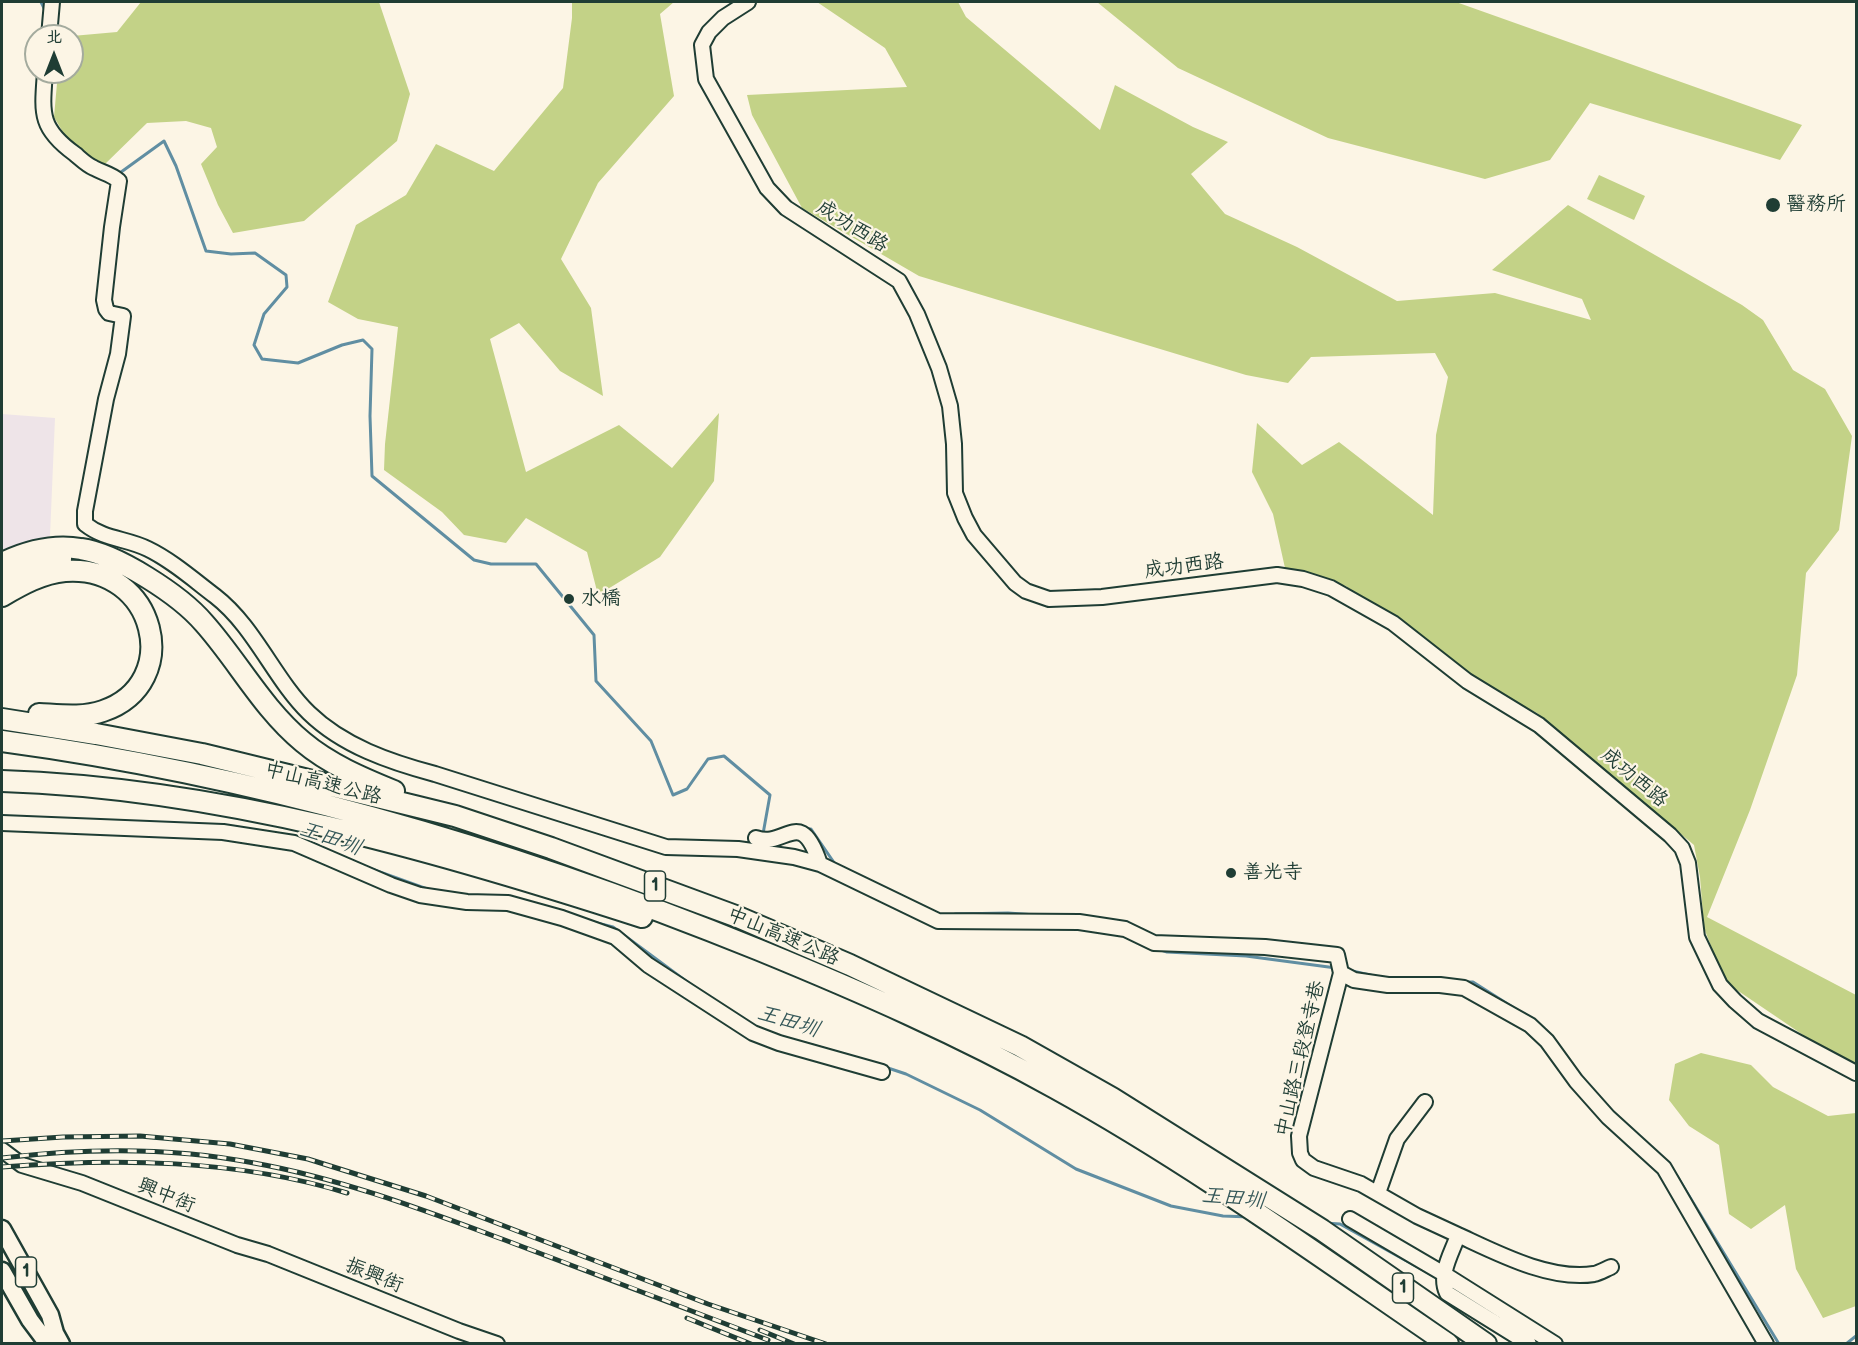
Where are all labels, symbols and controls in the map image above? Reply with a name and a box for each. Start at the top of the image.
north arrow [24,24,84,84]
text: 北 [46,28,62,47]
place label: 醫務所 [1786,193,1846,217]
street label: 成功西路 [812,196,892,258]
marker: 醫務所 [1764,196,1782,214]
street label: 成功西路 [1143,550,1225,584]
place label: 水橋 [581,587,621,611]
marker: 水橋 [562,592,576,606]
street label: 成功西路 [1596,743,1672,813]
street label: 中山高速公路 [262,758,384,810]
water label: 王田圳 [296,817,364,861]
place label: 善光寺 [1243,861,1303,885]
marker: 善光寺 [1224,866,1238,880]
road number: 1 [644,871,666,901]
street label: 中山高速公路 [723,903,843,971]
street label: 中山路三段登寺巷 [1271,978,1331,1140]
water label: 王田圳 [754,1001,822,1043]
street label: 興中街 [134,1174,198,1218]
water label: 王田圳 [1200,1183,1266,1215]
street label: 振興街 [342,1254,406,1298]
road number: 1 [15,1257,36,1287]
road number: 1 [1392,1273,1414,1303]

